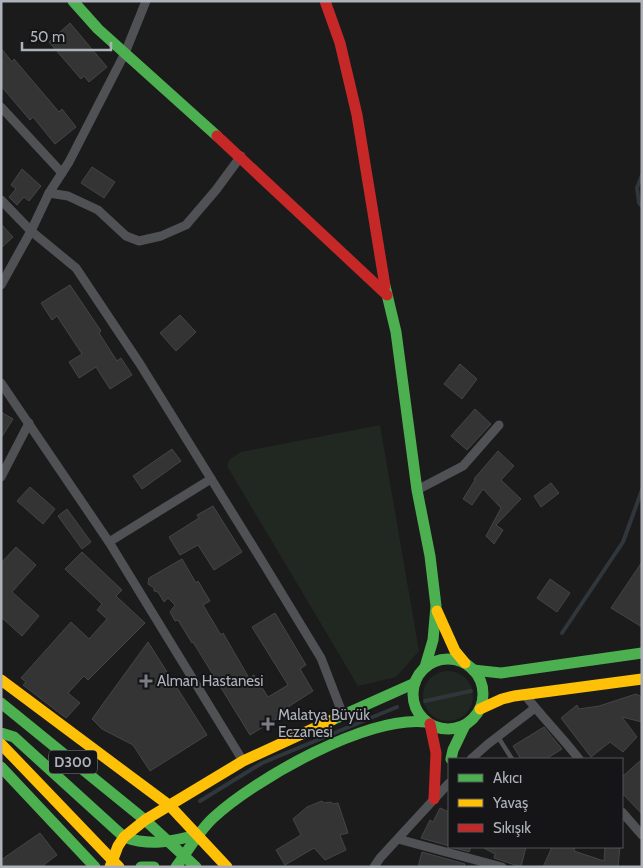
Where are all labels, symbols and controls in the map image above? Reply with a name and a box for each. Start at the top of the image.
scale bar [22,20,111,52]
text: 50 m [30,28,65,46]
place label: Alman Hastanesi [157,672,263,690]
marker: Alman Hastanesi [139,674,153,688]
place label: Malatya Büyük Eczanesi [278,706,370,741]
marker: Malatya Büyük Eczanesi [262,718,274,730]
road number: D300 [49,750,97,774]
legend [448,758,623,848]
text: Akıcı [493,769,522,787]
text: Yavaş [492,794,528,812]
text: Sıkışık [493,819,531,837]

